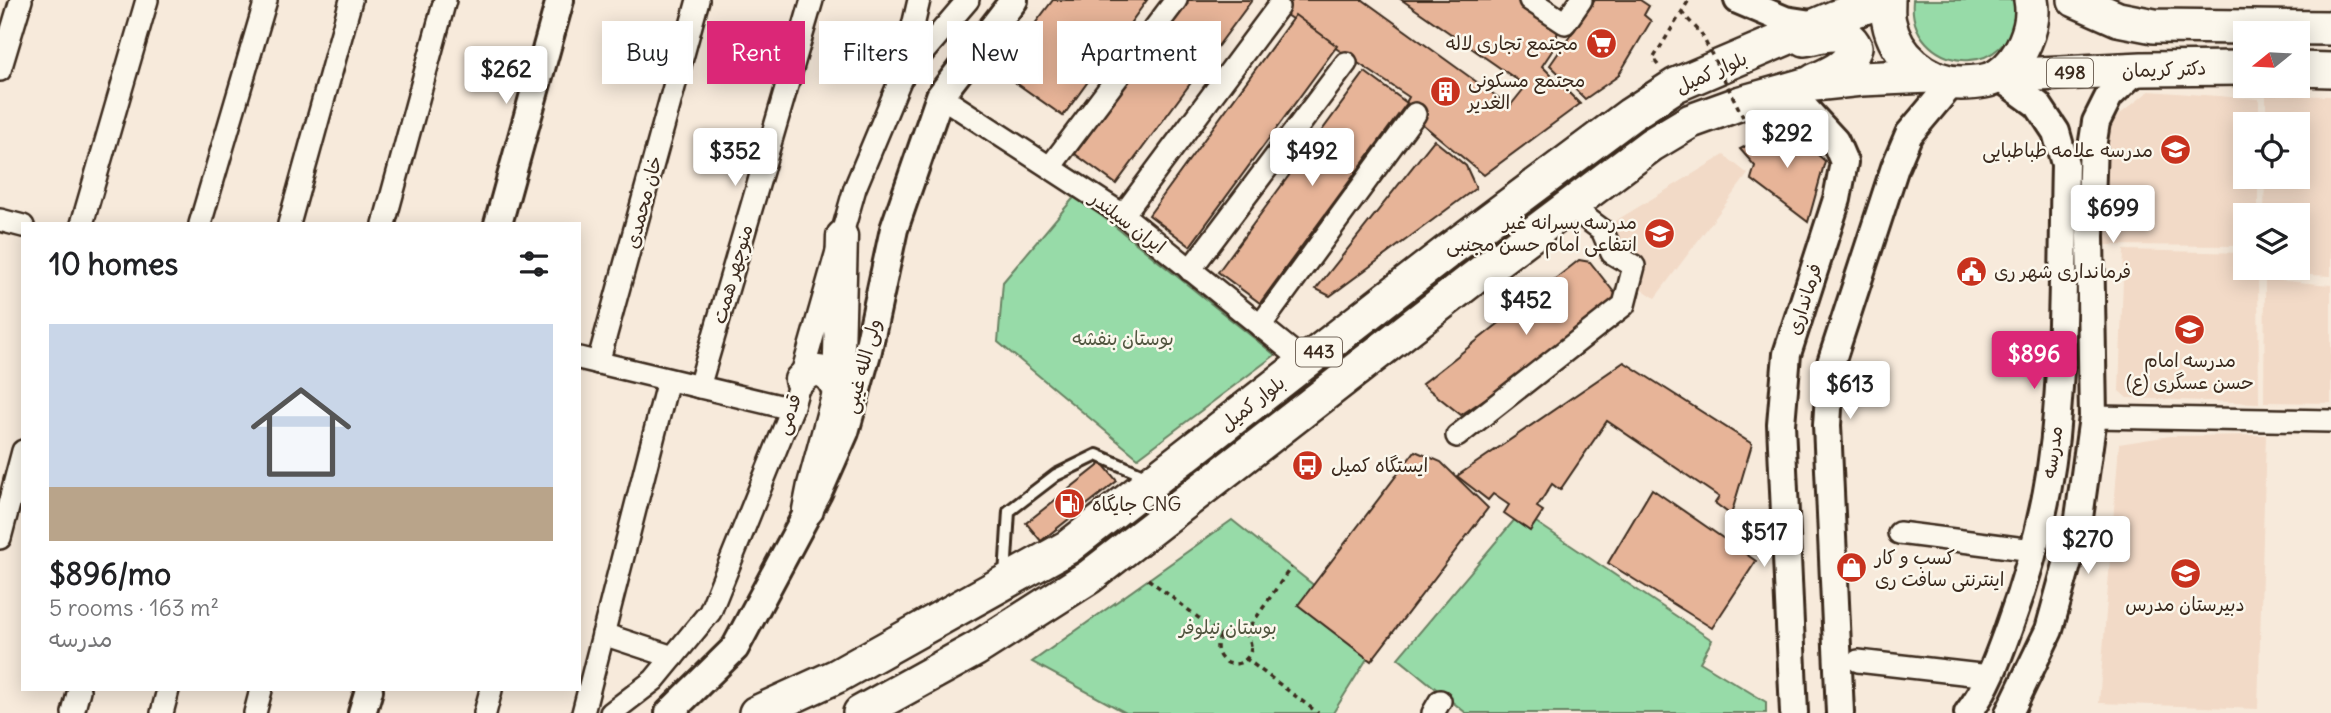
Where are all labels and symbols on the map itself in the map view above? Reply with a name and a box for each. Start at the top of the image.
north arrow [2233,21,2310,98]
supermarket icon: مجتمع تجاری لاله [1584,26,1618,60]
place label: مجتمع تجاری لاله [1446,31,1578,57]
pin: $262 [465,46,547,106]
street label: بلوار کمیل [1671,46,1751,98]
street label: دکتر کریمان [2121,56,2207,82]
road number: 498 [2047,58,2093,88]
place label: مجتمع مسکونی الغدیر [1466,68,1585,114]
building icon: مجتمع مسکونی الغدیر [1428,74,1462,108]
pin: $292 [1746,110,1828,170]
pin: $352 [694,128,776,188]
pin: $492 [1271,128,1353,188]
school or university icon: مدرسه علامه طباطبایی [2159,133,2193,167]
place label: مدرسه علامه طباطبایی [1982,138,2153,163]
street label: خان محمدی [619,153,667,251]
street label: ایران سیلندر [1084,185,1171,258]
pin: $699 [2072,186,2154,245]
place label: مدرسه پسرانه غیر انتفاعی امام حسن مجنبی [1446,210,1637,259]
school or university icon: مدرسه پسرانه غیر انتفاعی امام حسن مجنبی [1643,216,1677,250]
street label: منوچهر همت [706,222,759,327]
public building icon: فرمانداری شهر ری [1954,254,1988,288]
place label: فرمانداری شهر ری [1994,259,2131,283]
street label: فرمانداری [1781,260,1827,338]
pin: $452 [1485,278,1567,337]
school or university icon: مدرسه امام حسن عسگری (ع) [2173,312,2207,346]
street label: ولی الله غیبی [838,316,887,416]
park label: بوستان بنفشه [1072,326,1174,350]
pin: $896 [1993,332,2075,391]
road number: 443 [1296,338,1342,366]
place label: مدرسه امام حسن عسگری (ع) [2126,348,2254,396]
pin: $613 [1809,362,1891,421]
street label: بلوار کمیل [1215,370,1289,436]
street label: قدمی [770,390,807,438]
street label: مدرسه [2036,424,2068,480]
bus stop icon: ایستگاه کمیل [1291,448,1325,482]
place label: ایستگاه کمیل [1331,453,1428,477]
fuel station icon: جایگاه CNG [1052,487,1086,521]
place label: جایگاه CNG [1092,492,1181,516]
pin: $517 [1723,510,1805,569]
pin: $270 [2047,516,2129,576]
place label: کسب و کار اینترنتی سافت ری [1873,545,2005,592]
shop icon: کسب و کار اینترنتی سافت ری [1835,551,1869,585]
school or university icon: دبیرستان مدرس [2168,556,2202,590]
place label: دبیرستان مدرس [2125,592,2245,616]
park label: بوستان نیلوفر [1177,615,1277,640]

